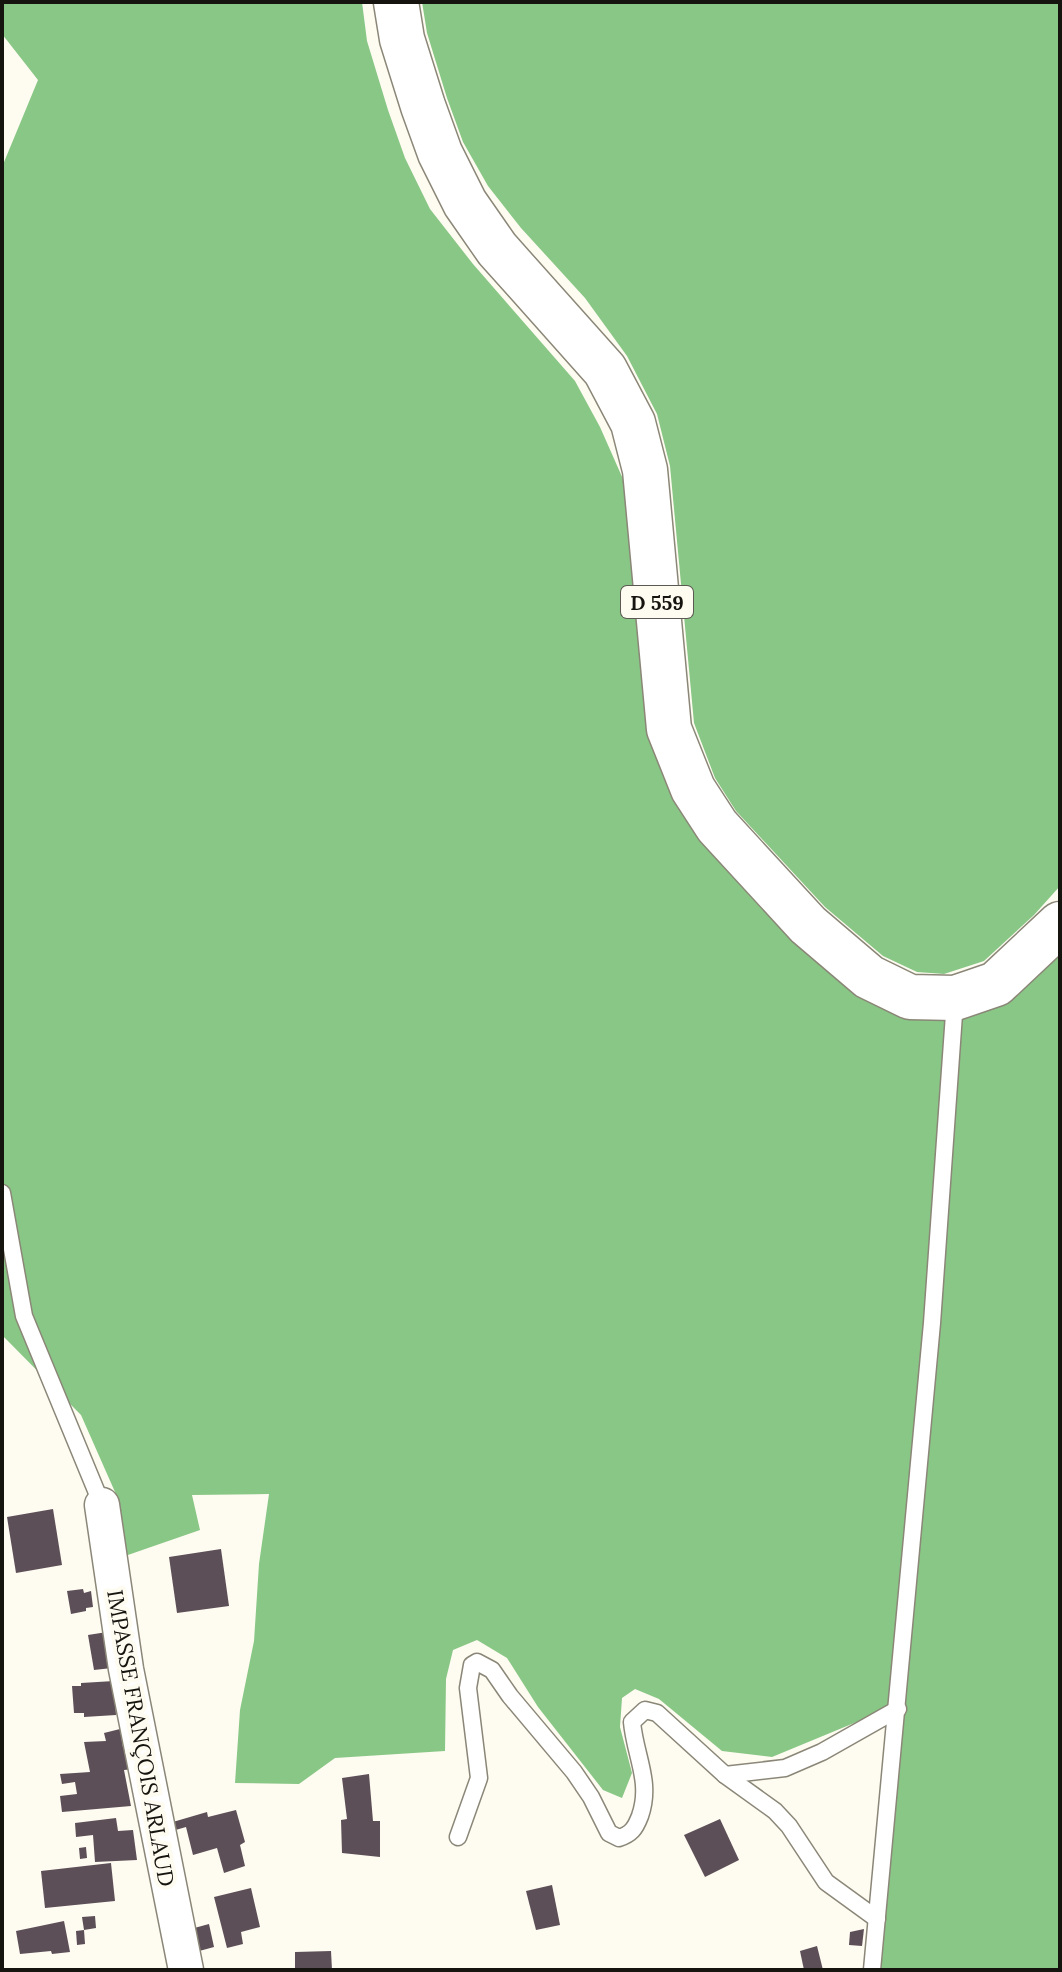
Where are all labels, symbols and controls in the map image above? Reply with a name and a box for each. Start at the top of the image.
road number: D 559 [621,586,693,618]
street label: IMPASSE FRANÇOIS ARLAUD [101,1587,181,1889]

